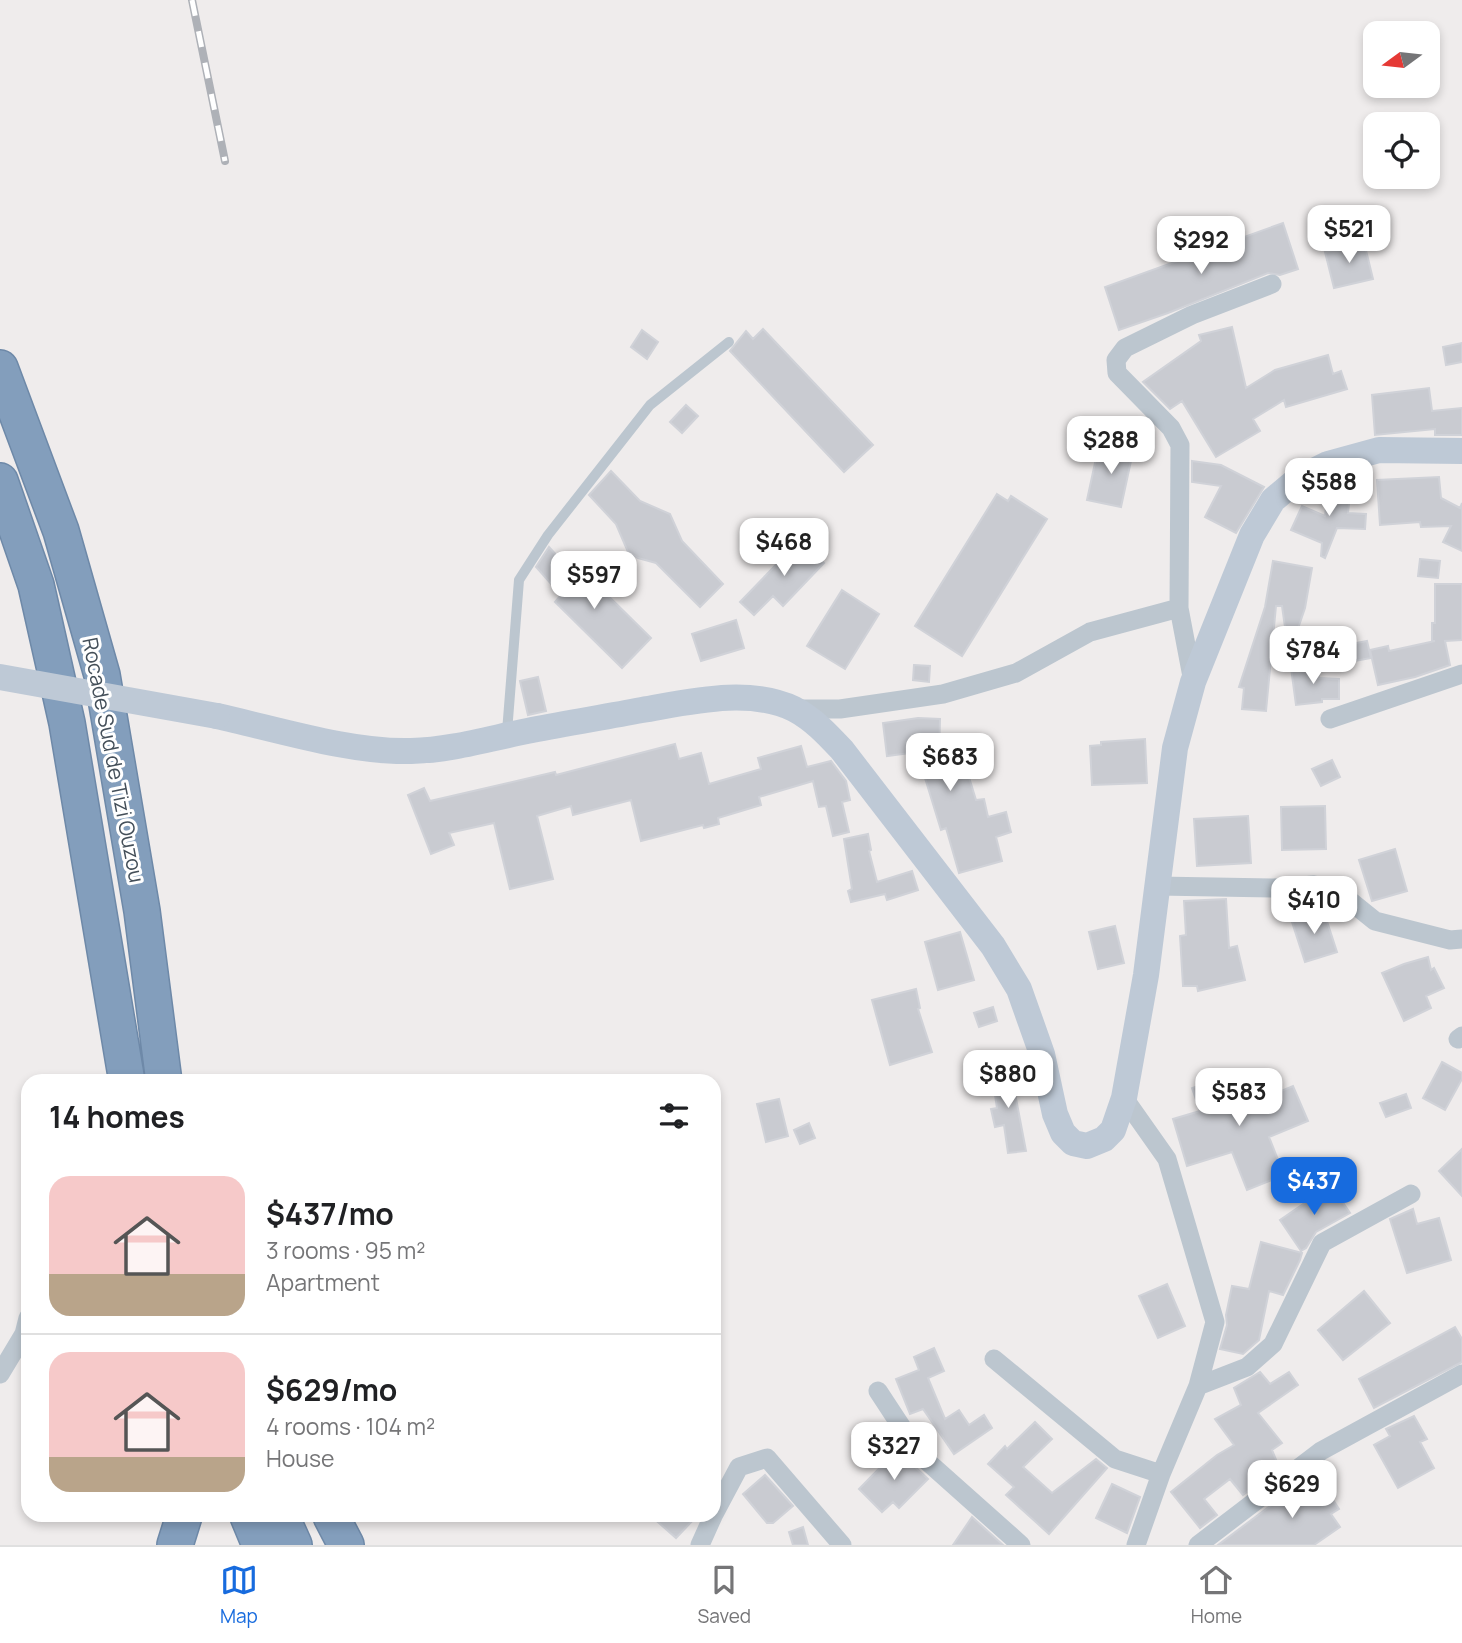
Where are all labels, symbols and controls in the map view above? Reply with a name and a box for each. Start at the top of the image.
north arrow [1363,21,1440,98]
map controls [1363,21,1440,189]
button: locate [1363,112,1440,189]
pin: $521 [1308,205,1390,265]
text: $521 [1323,212,1375,244]
pin: $292 [1160,216,1242,276]
text: $292 [1173,223,1229,255]
pin: $288 [1070,416,1152,476]
text: $288 [1083,423,1139,455]
pin: $588 [1288,458,1370,518]
text: $588 [1301,465,1357,497]
pin: $468 [743,518,825,578]
text: $468 [756,525,812,557]
pin: $597 [553,552,635,611]
text: $597 [567,558,621,590]
pin: $784 [1272,626,1354,686]
text: $784 [1286,633,1340,665]
street label: Rocade Sud de Tizi Ouzou [76,635,152,885]
pin: $683 [909,734,991,793]
text: $683 [922,740,978,772]
pin: $410 [1273,876,1355,936]
text: $410 [1287,883,1341,915]
pin: $880 [967,1050,1049,1110]
text: $880 [979,1057,1037,1089]
pin: $583 [1198,1068,1280,1128]
text: $583 [1211,1075,1267,1107]
text: 14 homes [49,1096,185,1137]
icon: filters [655,1097,693,1135]
pin: $437 [1273,1158,1355,1217]
text: $437 [1287,1164,1341,1196]
text: $437/mo [266,1193,394,1234]
icon: home [105,1204,189,1288]
text: 3 rooms · 95 m² [266,1234,425,1266]
text: Apartment [266,1266,380,1298]
text: $629/mo [266,1369,397,1410]
icon: home [105,1380,189,1464]
text: 4 rooms · 104 m² [266,1410,435,1442]
pin: $327 [853,1422,935,1482]
text: $327 [867,1429,921,1461]
text: House [266,1442,335,1474]
pin: $629 [1251,1460,1333,1520]
text: $629 [1264,1467,1320,1499]
tab: Map [220,1561,258,1629]
tab: Saved [698,1561,751,1629]
tab: Home [1191,1561,1242,1629]

